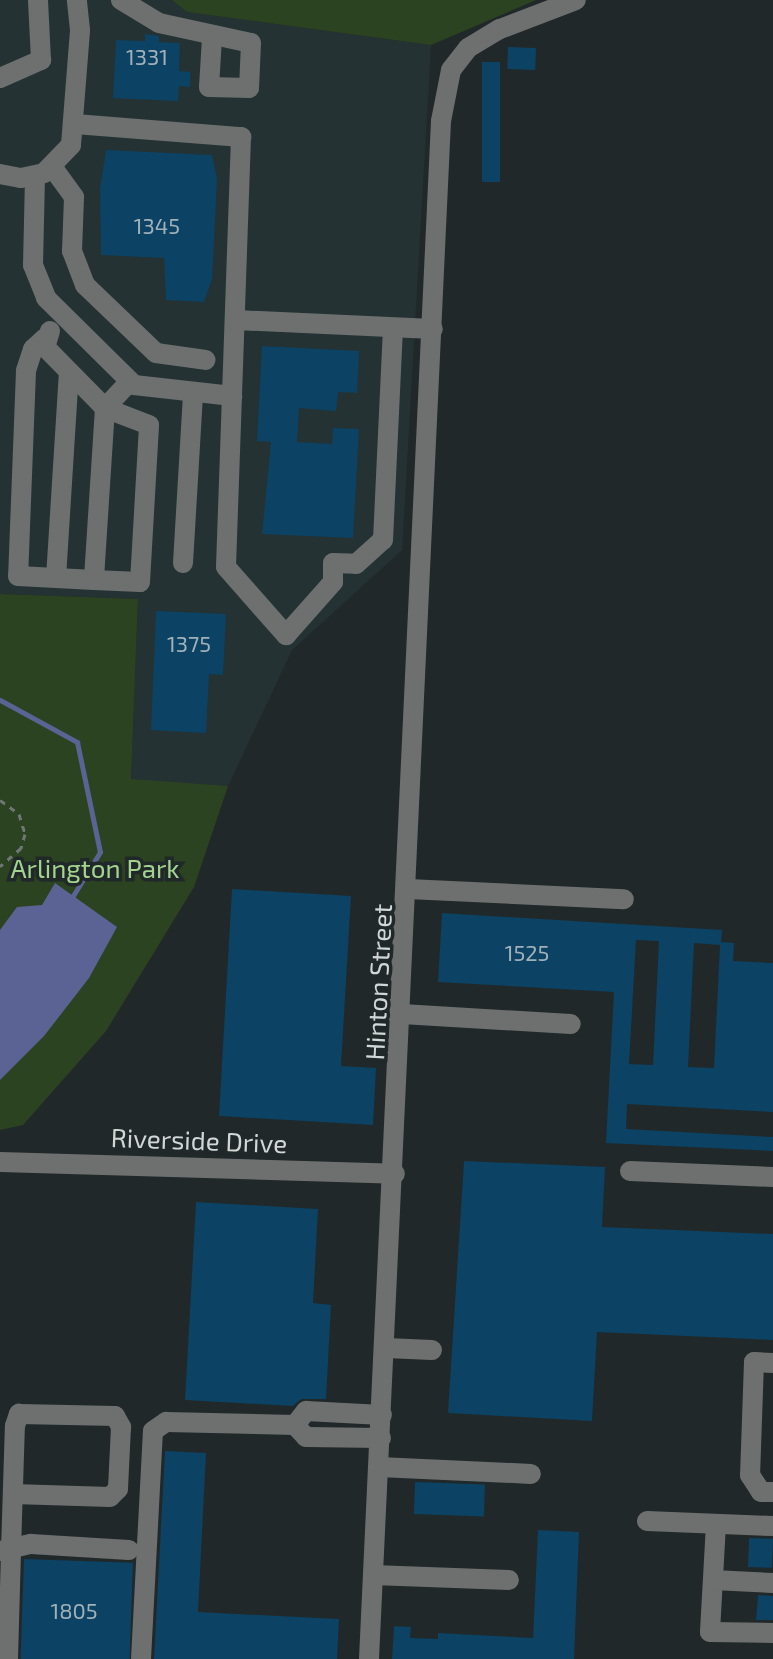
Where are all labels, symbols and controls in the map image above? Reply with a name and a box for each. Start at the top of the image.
house number: 1331 [126,44,168,70]
house number: 1345 [134,213,180,239]
house number: 1375 [167,631,211,657]
park label: Arlington Park [10,852,180,884]
street label: Hinton Street [358,903,398,1061]
house number: 1525 [505,940,549,966]
street label: Riverside Drive [110,1121,288,1159]
house number: 1805 [50,1598,98,1624]

